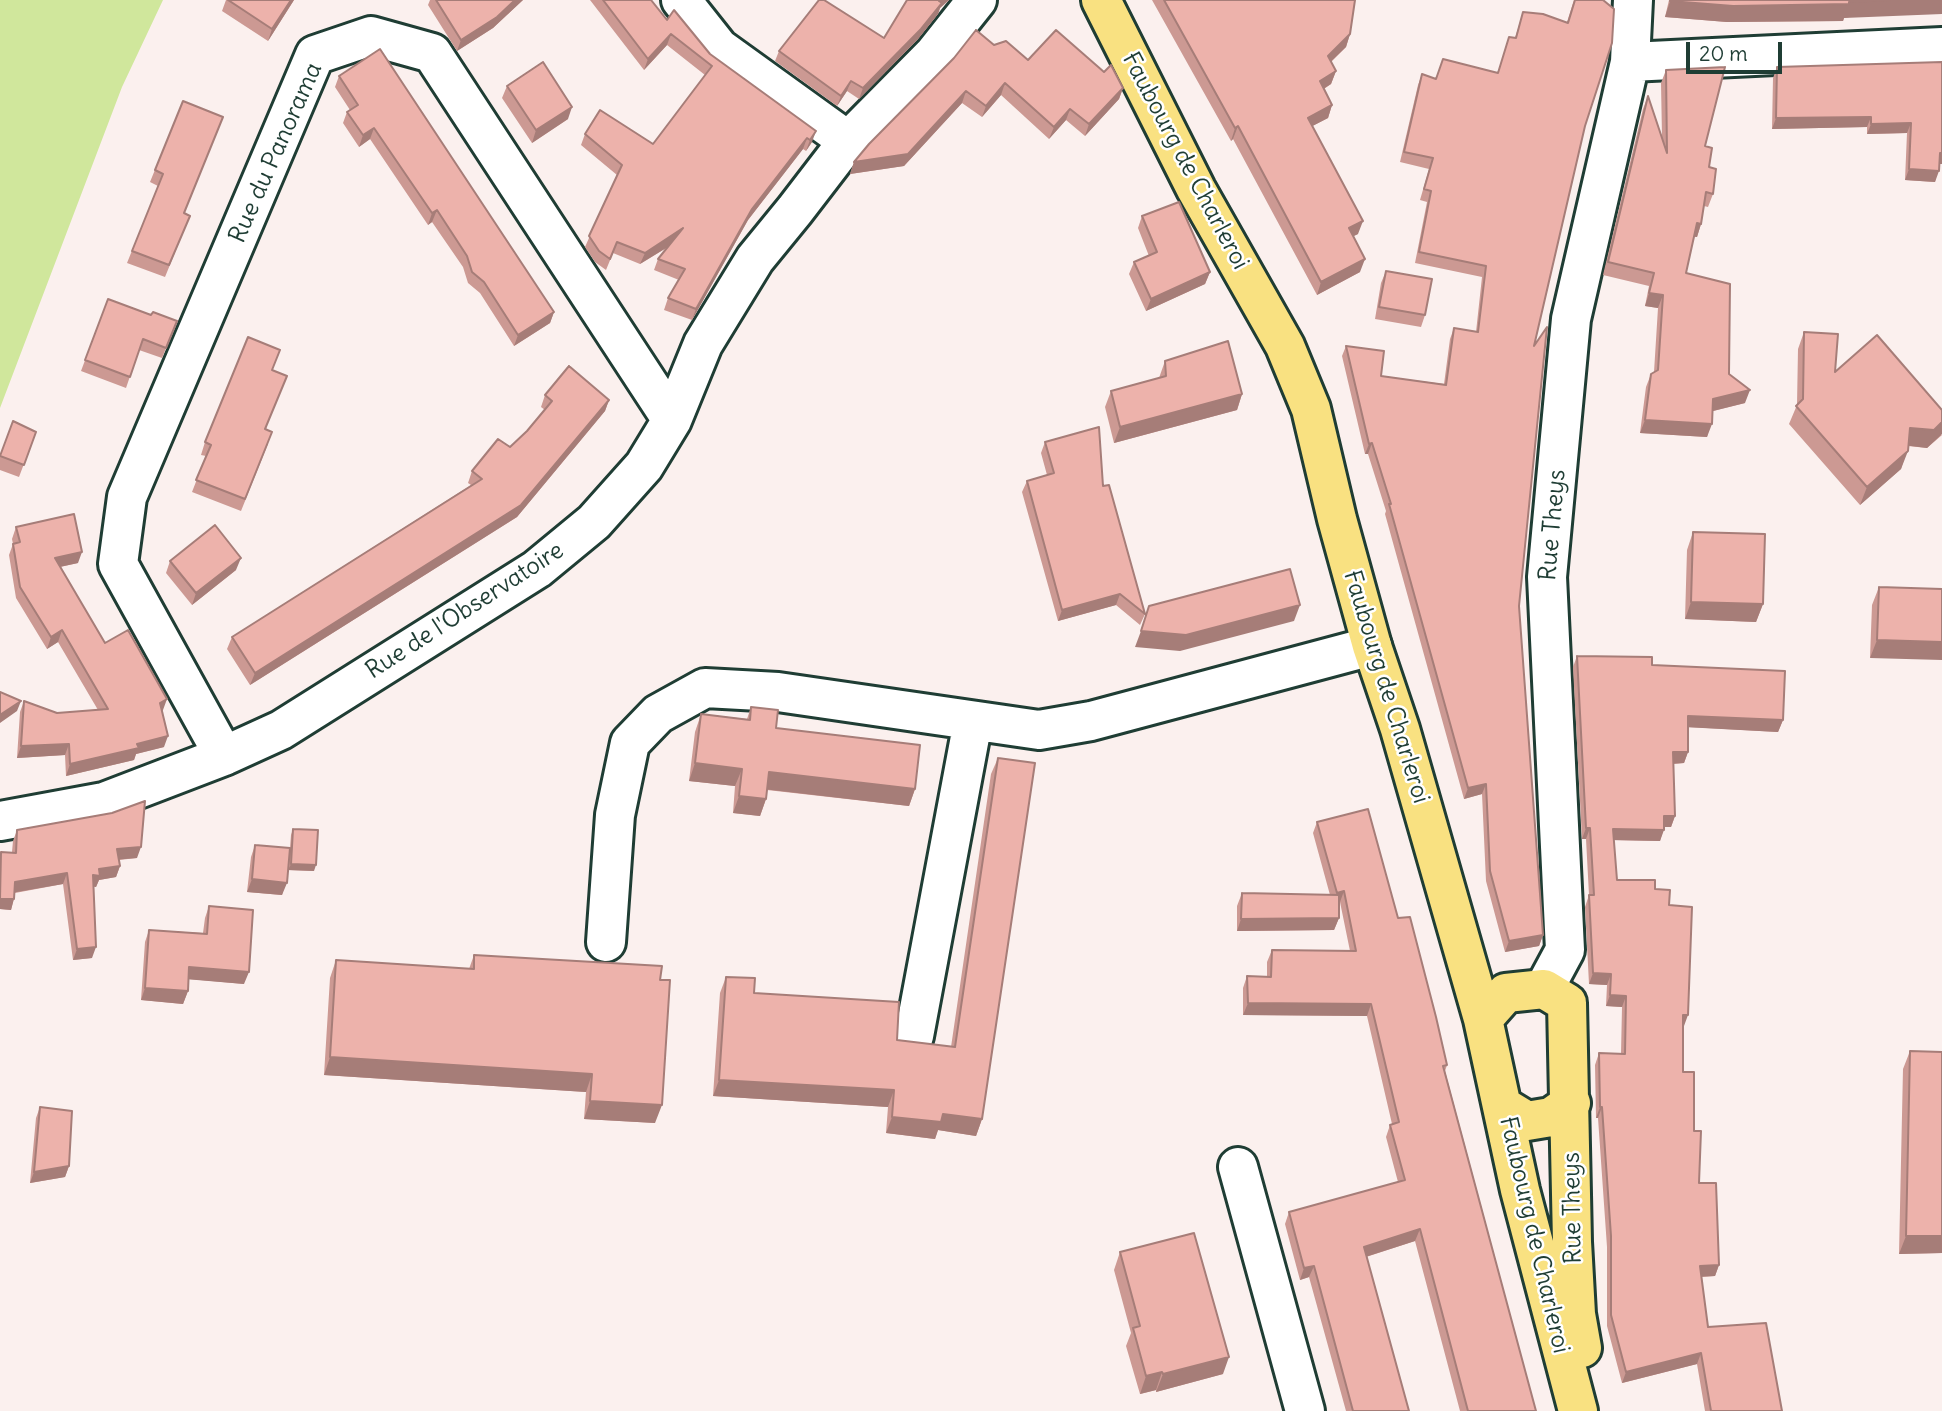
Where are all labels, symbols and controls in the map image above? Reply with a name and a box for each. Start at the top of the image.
scale bar [1690,28,1786,72]
text: 20 m [1699,40,1748,67]
street label: Faubourg de Charleroi [1115,47,1255,275]
street label: Rue du Panorama [223,58,329,248]
street label: Rue Theys [1534,468,1572,582]
street label: Rue de l'Observatoire [361,536,569,686]
street label: Faubourg de Charleroi [1337,567,1435,807]
street label: Faubourg de Charleroi [1493,1114,1575,1356]
street label: Rue Theys [1558,1152,1588,1264]

